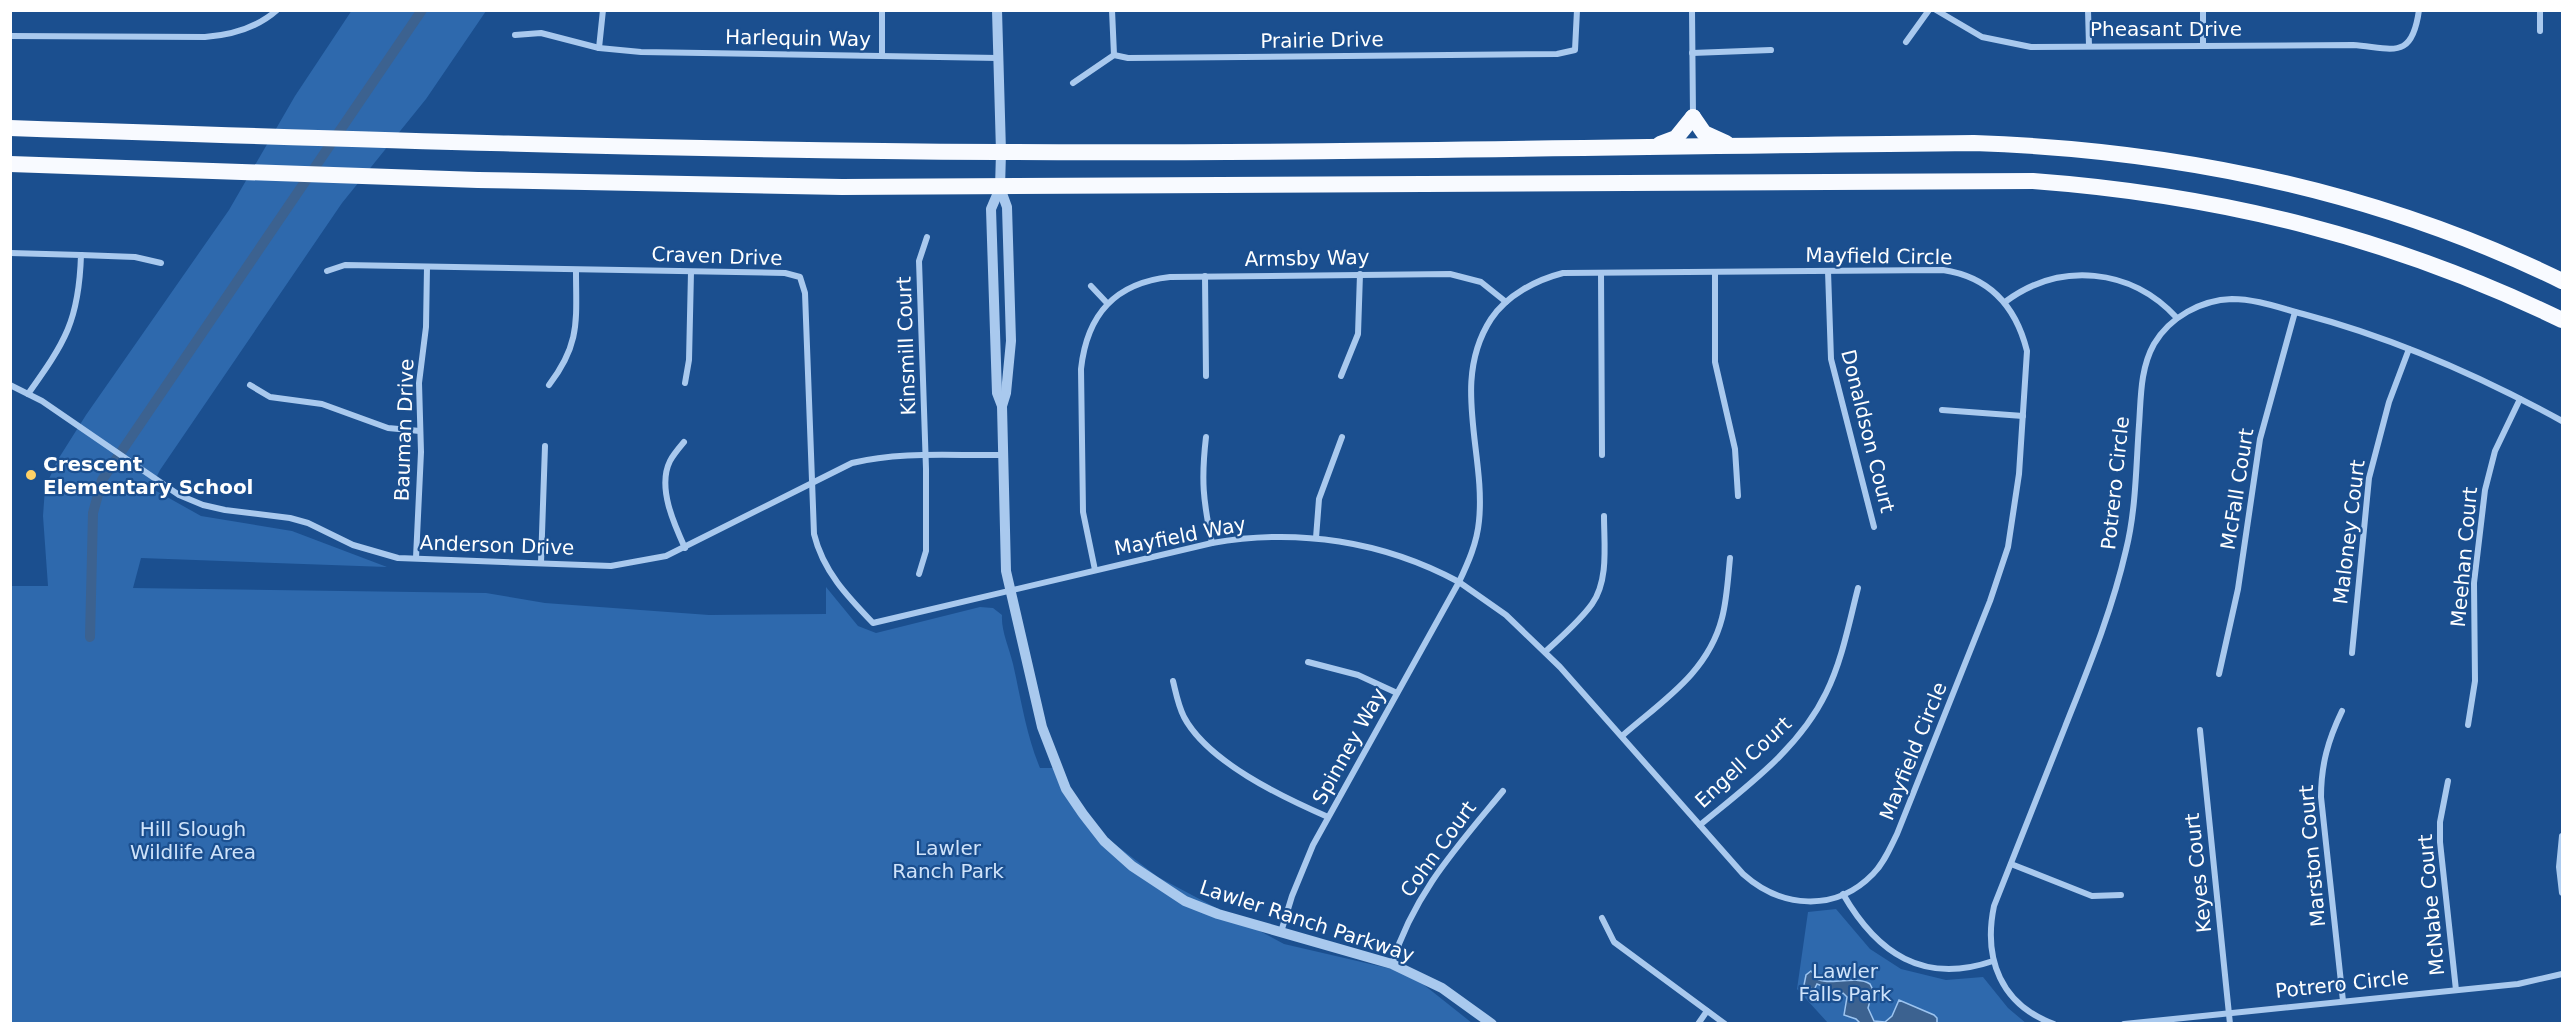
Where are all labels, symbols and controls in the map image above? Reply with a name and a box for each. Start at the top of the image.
street label: Pheasant Drive [2090,17,2242,41]
street label: Harlequin Way [725,25,871,51]
street label: Prairie Drive [1260,27,1384,53]
street label: Craven Drive [651,242,783,270]
street label: Mayfield Circle [1805,243,1953,269]
street label: Armsby Way [1244,245,1370,271]
street label: Kinsmill Court [892,276,920,416]
street label: Donaldson Court [1836,347,1900,515]
street label: Bauman Drive [390,358,418,502]
street label: Potrero Circle [2096,415,2134,551]
street label: McFall Court [2216,426,2258,551]
place label: Crescent Elementary School [43,452,253,499]
street label: Maloney Court [2328,458,2370,606]
marker: Crescent Elementary School [24,468,38,482]
street label: Meehan Court [2446,486,2482,628]
street label: Mayfield Way [1112,511,1248,561]
street label: Anderson Drive [419,530,575,560]
street label: Mayfield Circle [1874,678,1952,824]
street label: Spinney Way [1307,683,1391,808]
street label: Engell Court [1690,711,1796,813]
street label: Marston Court [2294,784,2330,928]
street label: Cohn Court [1395,796,1481,902]
street label: Keyes Court [2180,812,2216,934]
park label: Hill Slough Wildlife Area [130,817,256,864]
street label: McNabe Court [2413,833,2449,977]
park label: Lawler Ranch Park [892,836,1004,883]
street label: Lawler Ranch Parkway [1197,875,1418,967]
park label: Lawler Falls Park [1798,959,1892,1006]
street label: Potrero Circle [2274,965,2410,1003]

